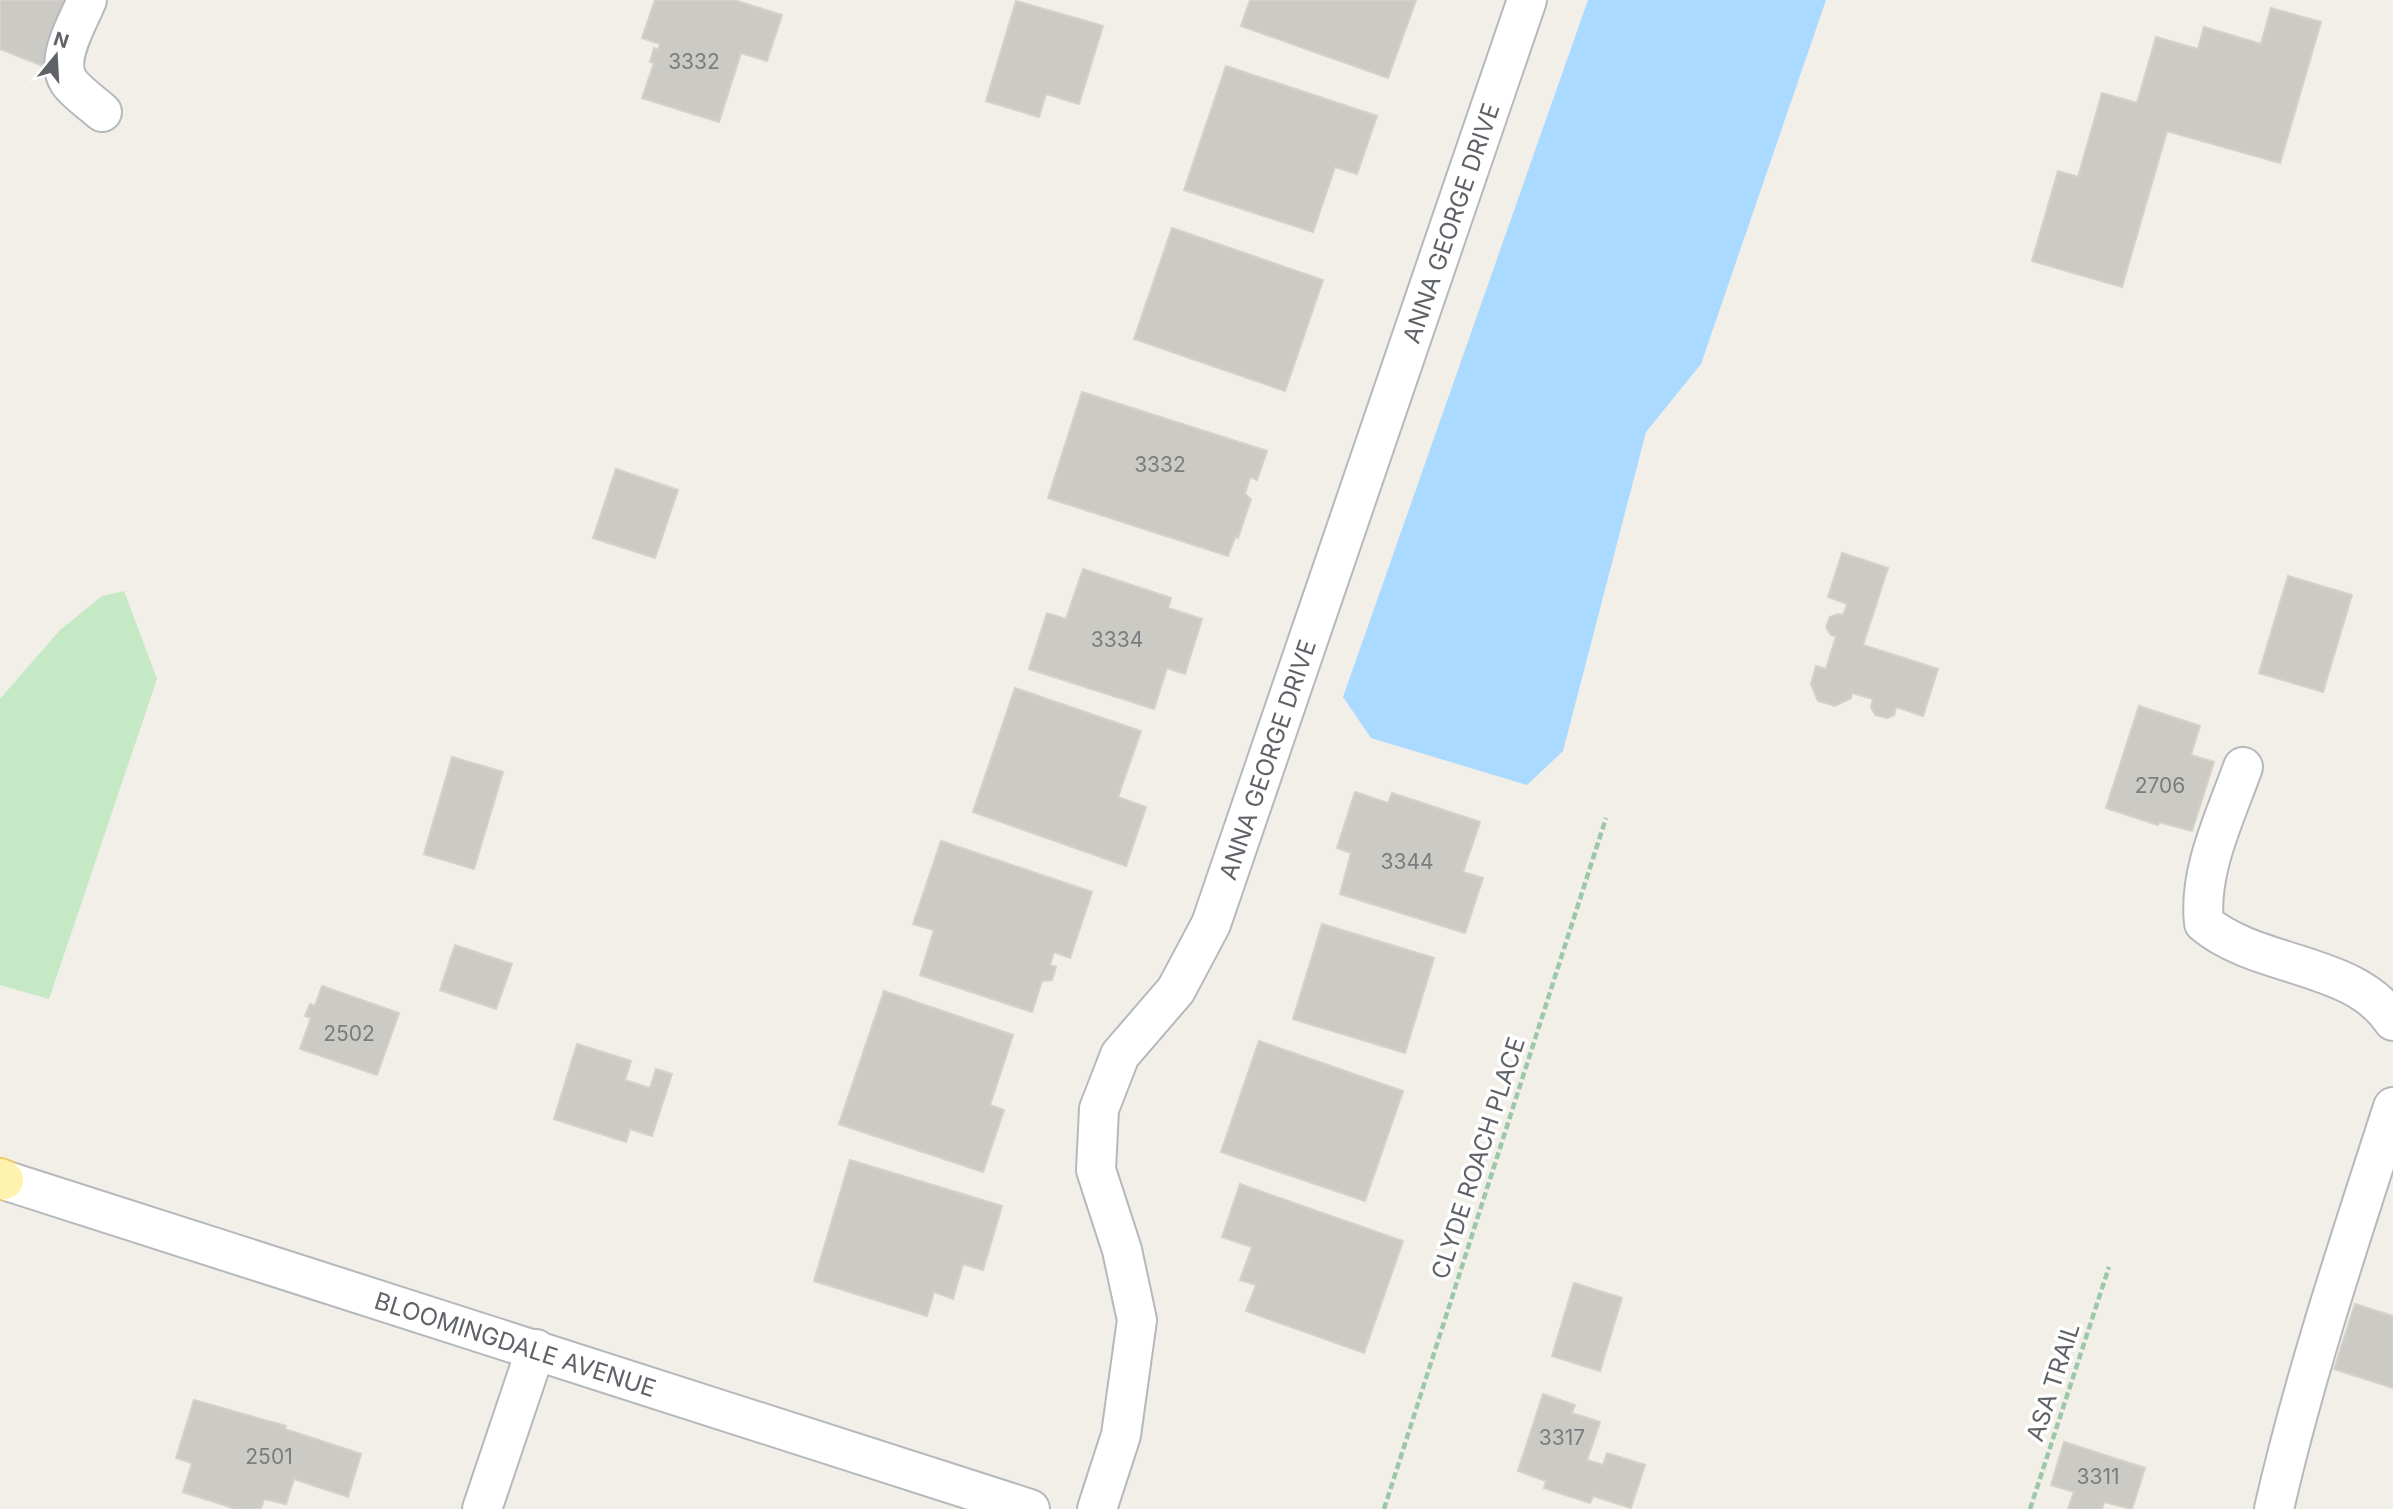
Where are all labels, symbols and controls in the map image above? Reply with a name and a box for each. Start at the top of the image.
north arrow [21,21,91,91]
text: N [51,27,72,53]
house number: 3332 [668,49,720,74]
street label: ANNA GEORGE DRIVE [1396,99,1505,347]
house number: 3332 [1134,452,1186,477]
house number: 3334 [1091,627,1143,652]
street label: ANNA GEORGE DRIVE [1213,636,1322,883]
house number: 2706 [2135,773,2185,798]
house number: 3344 [1380,849,1434,874]
house number: 2502 [323,1021,375,1046]
street label: CLYDE ROACH PLACE [1425,1033,1531,1283]
street label: BLOOMINGDALE AVENUE [371,1285,660,1403]
street label: ASA TRAIL [2020,1319,2086,1445]
house number: 3317 [1539,1425,1585,1450]
house number: 2501 [245,1444,293,1469]
house number: 3311 [2076,1464,2120,1489]

